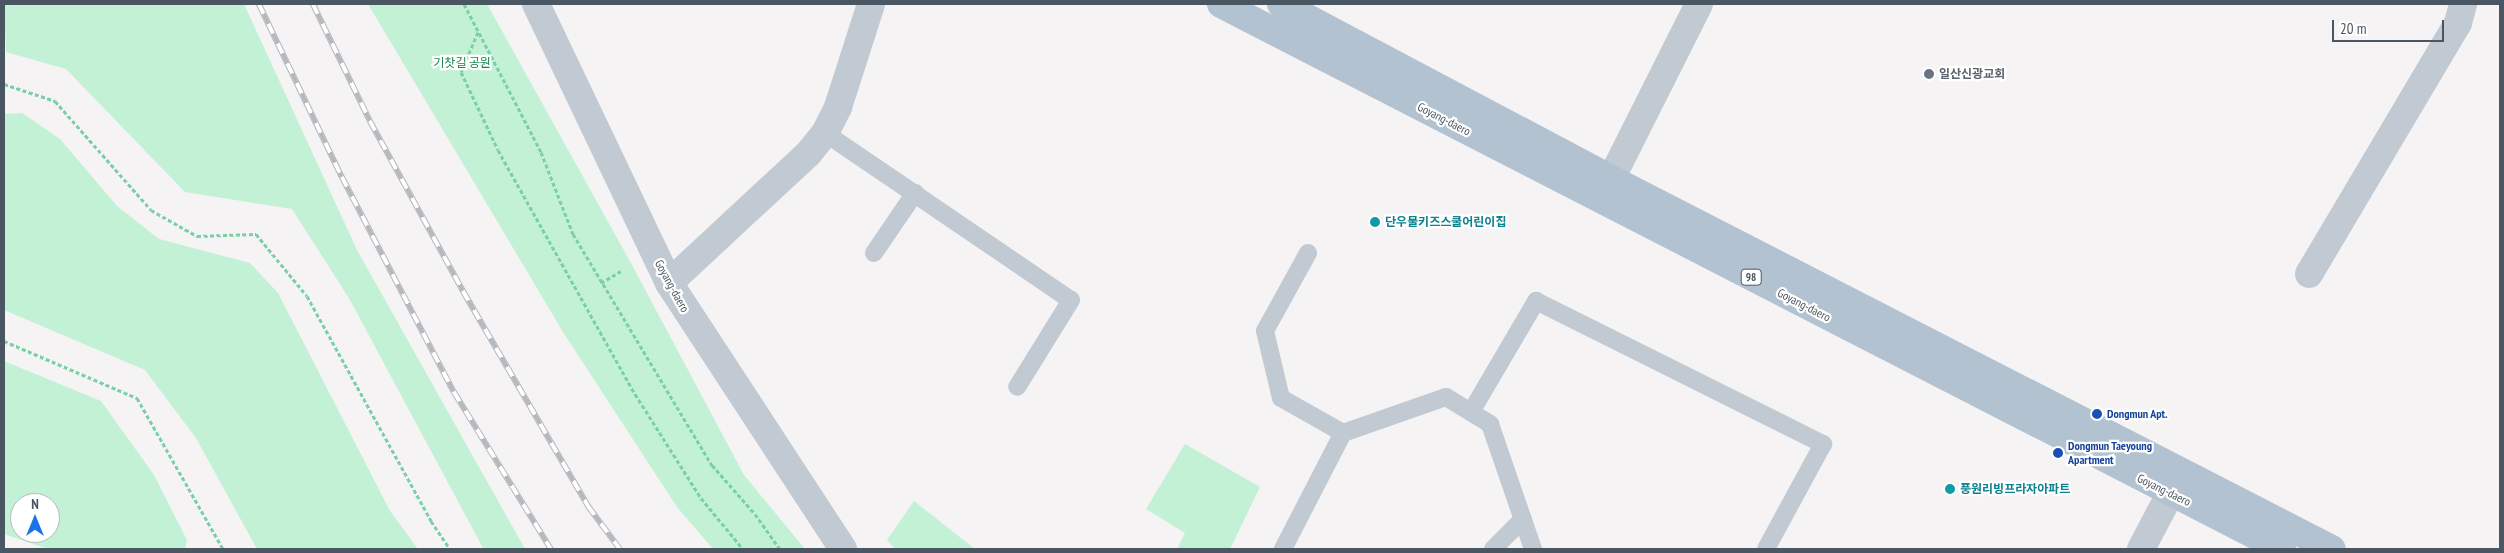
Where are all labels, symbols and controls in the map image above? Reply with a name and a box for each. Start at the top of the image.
scale bar [2334,10,2446,42]
text: 20 m [2340,19,2366,38]
park label: 기찻길 공원 [433,56,491,70]
place label: 일산신광교회 [1939,67,2005,81]
marker: 일산신광교회 [1923,68,1935,80]
street label: Goyang-daero [1415,99,1473,139]
place label: 단우물키즈스쿨어린이집 [1385,215,1506,229]
marker: 단우물키즈스쿨어린이집 [1369,216,1381,228]
street label: Goyang-daero [652,257,692,315]
road number: 98 [1740,268,1762,286]
street label: Goyang-daero [1775,285,1833,325]
place label: Dongmun Apt. [2107,407,2168,421]
marker: Dongmun Apt. [2091,408,2103,420]
place label: Dongmun Taeyoung Apartment [2068,439,2152,467]
marker: Dongmun Taeyoung Apartment [2052,447,2064,459]
street label: Goyang-daero [2135,471,2193,509]
place label: 풍원리빙프라자아파트 [1960,482,2070,496]
marker: 풍원리빙프라자아파트 [1944,483,1956,495]
north arrow [10,493,60,543]
text: N [31,495,39,513]

